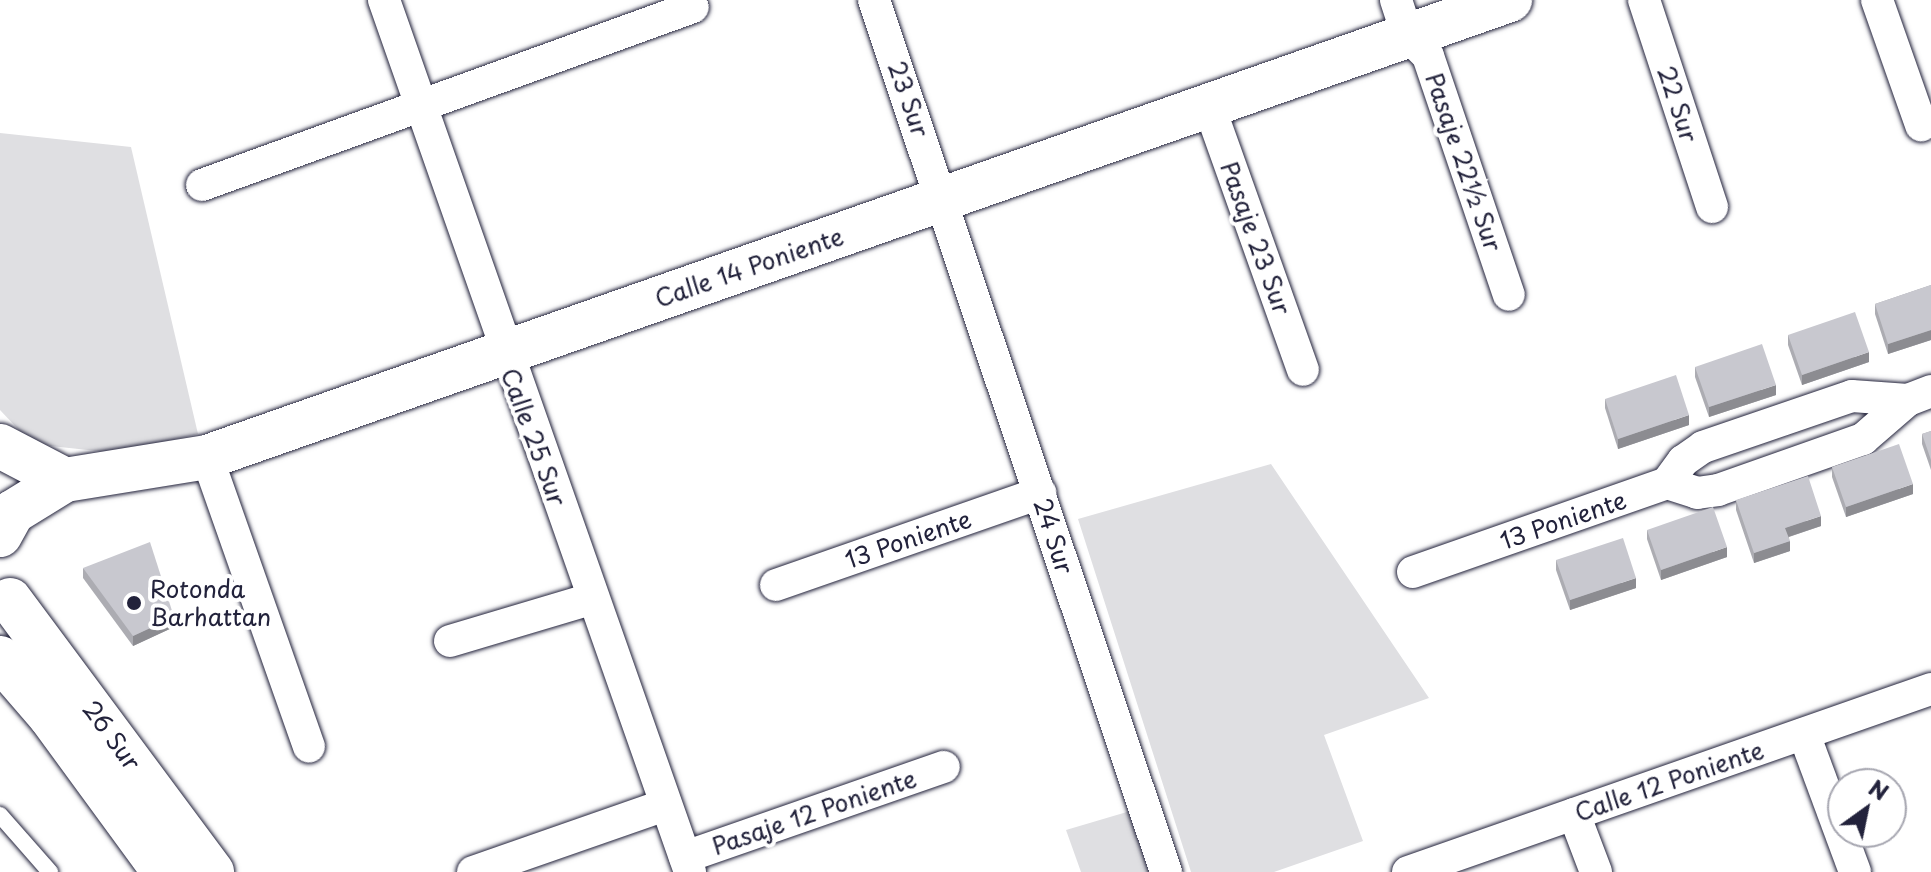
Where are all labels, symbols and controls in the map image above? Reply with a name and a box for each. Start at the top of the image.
street label: 23 Sur [882,56,936,142]
street label: 22 Sur [1652,62,1704,146]
street label: Pasaje 22½ Sur [1420,68,1508,256]
street label: Pasaje 23 Sur [1215,157,1297,319]
street label: Calle 14 Poniente [650,221,848,313]
street label: Calle 25 Sur [496,364,572,510]
street label: 13 Poniente [1496,485,1630,555]
street label: 24 Sur [1028,494,1080,578]
street label: 13 Poniente [841,504,975,574]
place label: Rotonda Barhattan [150,575,271,631]
marker: Rotonda Barhattan [125,594,143,612]
street label: 26 Sur [77,694,147,776]
street label: Calle 12 Poniente [1570,735,1768,827]
street label: Pasaje 12 Poniente [707,763,921,861]
north arrow [1827,768,1907,848]
text: N [1863,771,1896,808]

